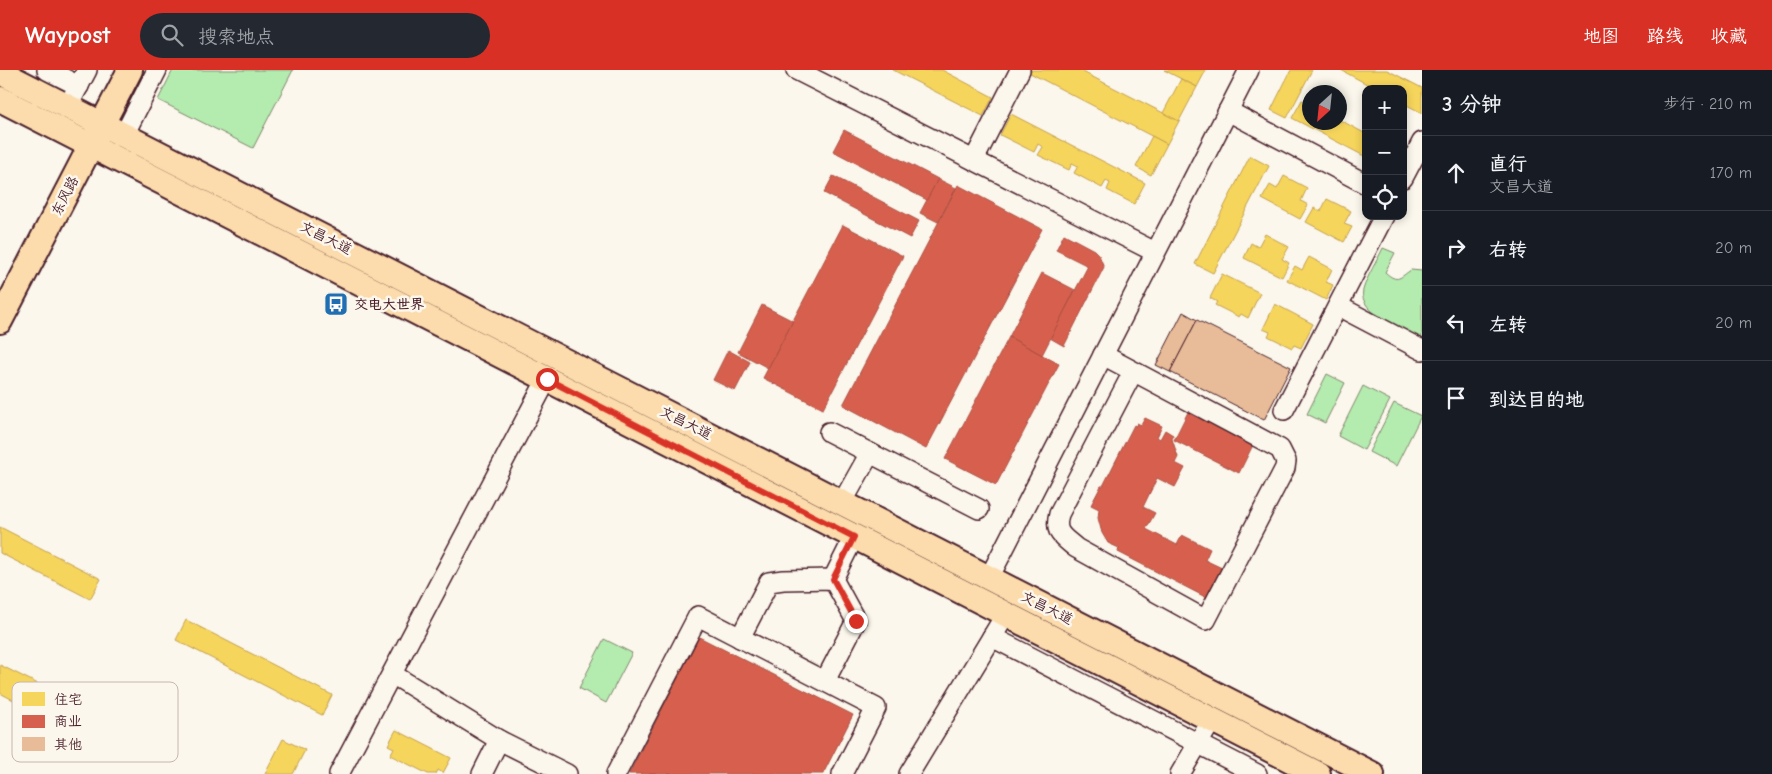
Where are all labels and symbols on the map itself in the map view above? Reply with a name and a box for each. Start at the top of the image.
north arrow [1302,85,1347,130]
street label: 东风路 [48,173,82,219]
street label: 文昌大道 [297,218,355,258]
bus stop icon: 交电大世界 [323,291,349,317]
place label: 交电大世界 [354,296,424,313]
route start [536,368,559,391]
street label: 文昌大道 [657,403,715,443]
street label: 文昌大道 [1018,588,1076,628]
route end [845,610,868,633]
legend [12,682,178,762]
text: 住宅 [54,691,82,708]
text: 商业 [54,713,82,730]
text: 其他 [54,736,82,753]

